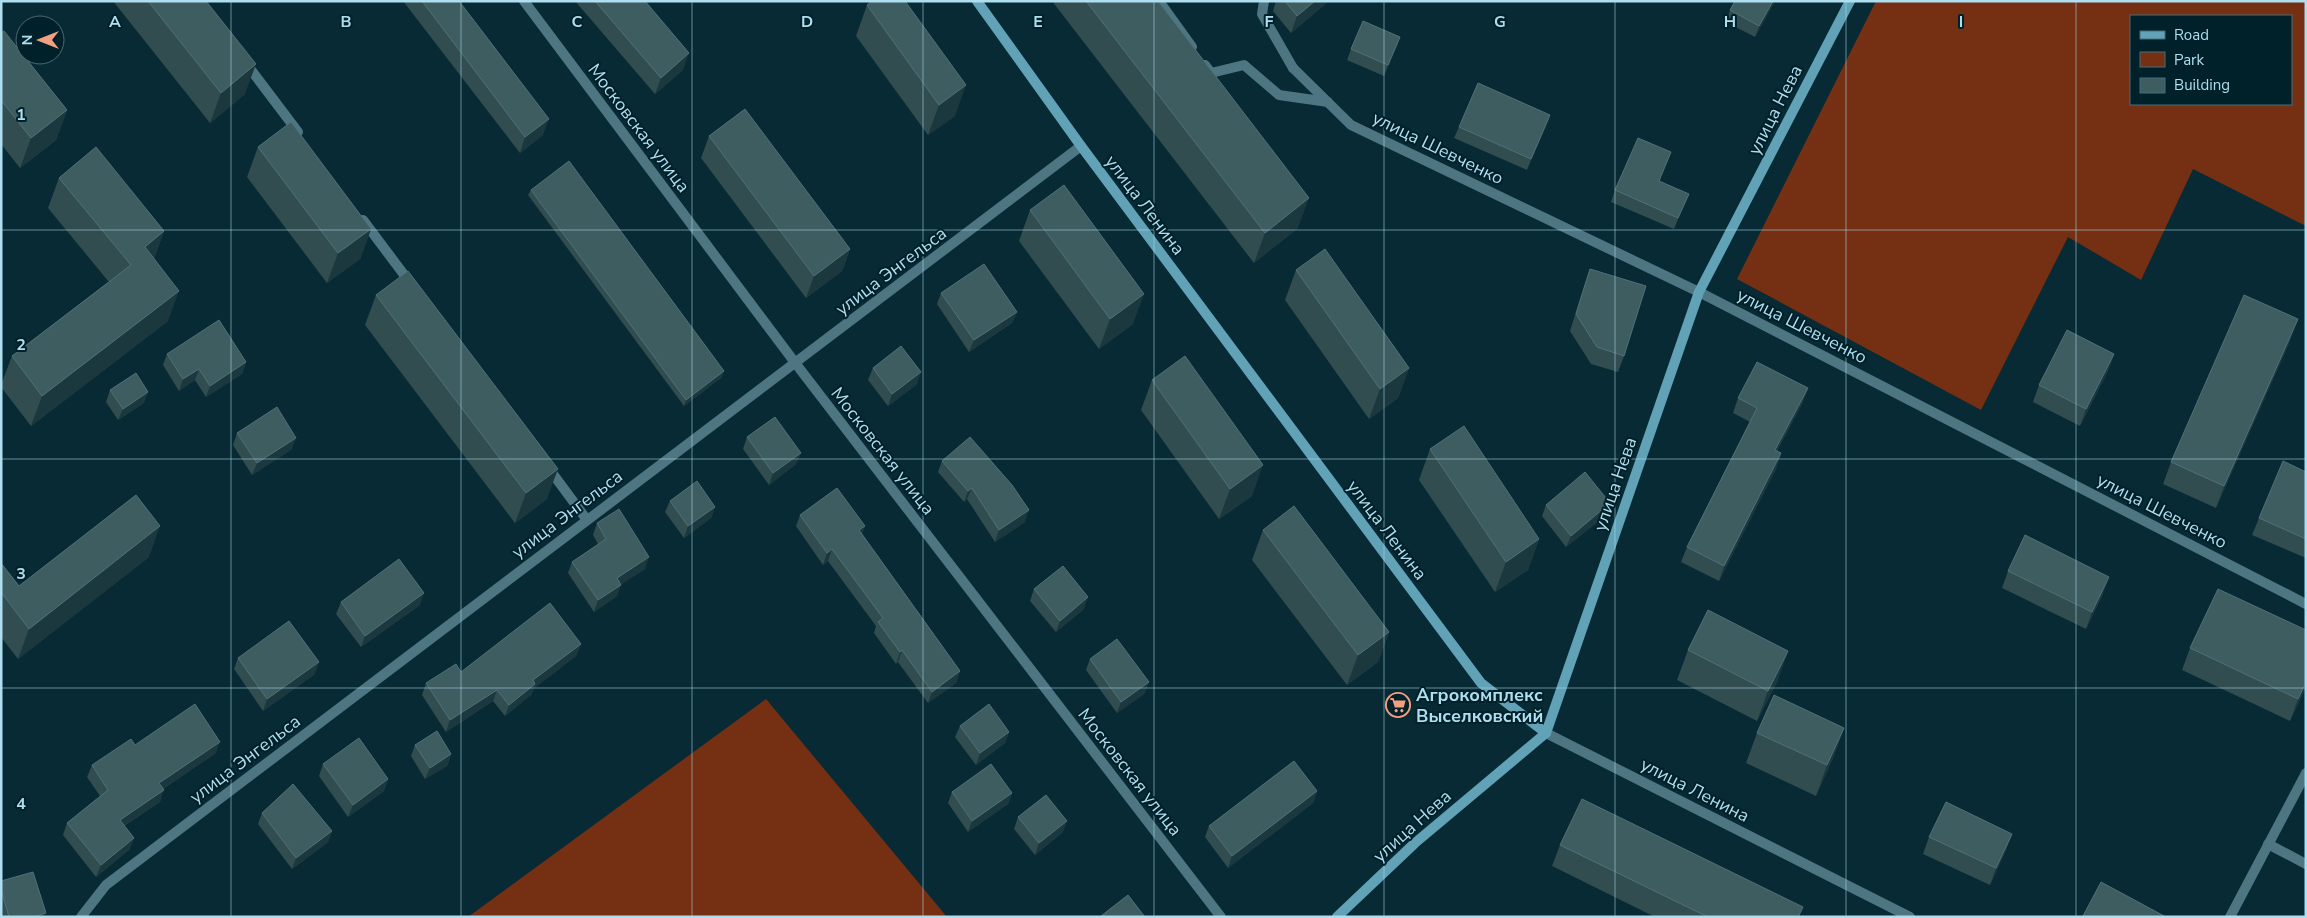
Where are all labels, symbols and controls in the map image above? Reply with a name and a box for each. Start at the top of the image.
text: A [109,11,121,33]
text: B [340,11,352,33]
text: C [572,11,583,33]
text: D [801,11,813,33]
text: E [1033,11,1043,33]
text: F [1265,11,1274,33]
text: G [1494,11,1506,33]
text: H [1724,11,1736,33]
text: I [1959,11,1963,33]
north arrow [15,15,65,65]
legend [2130,15,2292,105]
text: Road [2174,25,2209,45]
text: N [18,35,37,45]
text: Park [2174,50,2204,70]
street label: Московская улица [583,59,695,197]
street label: улица Нева [1742,61,1808,159]
text: Building [2174,75,2230,95]
text: 1 [16,104,26,126]
street label: улица Шевченко [1368,106,1508,190]
street label: улица Ленина [1100,150,1190,260]
street label: улица Энгельса [831,221,951,321]
street label: улица Шевченко [1733,283,1871,369]
text: 2 [16,334,26,356]
street label: Московская улица [826,382,940,520]
street label: улица Нева [1588,434,1642,534]
street label: улица Энгельса [507,464,627,564]
street label: улица Шевченко [2093,468,2231,554]
street label: улица Ленина [1342,475,1432,585]
text: 3 [16,563,26,585]
place label: Агрокомплекс Выселковский [1416,683,1543,728]
supermarket icon: Агрокомплекс Выселковский [1385,692,1411,718]
street label: Московская улица [1073,703,1187,841]
street label: улица Энгельса [185,709,305,809]
street label: улица Ленина [1636,752,1754,828]
street label: улица Нева [1368,784,1456,868]
text: 4 [16,793,26,815]

